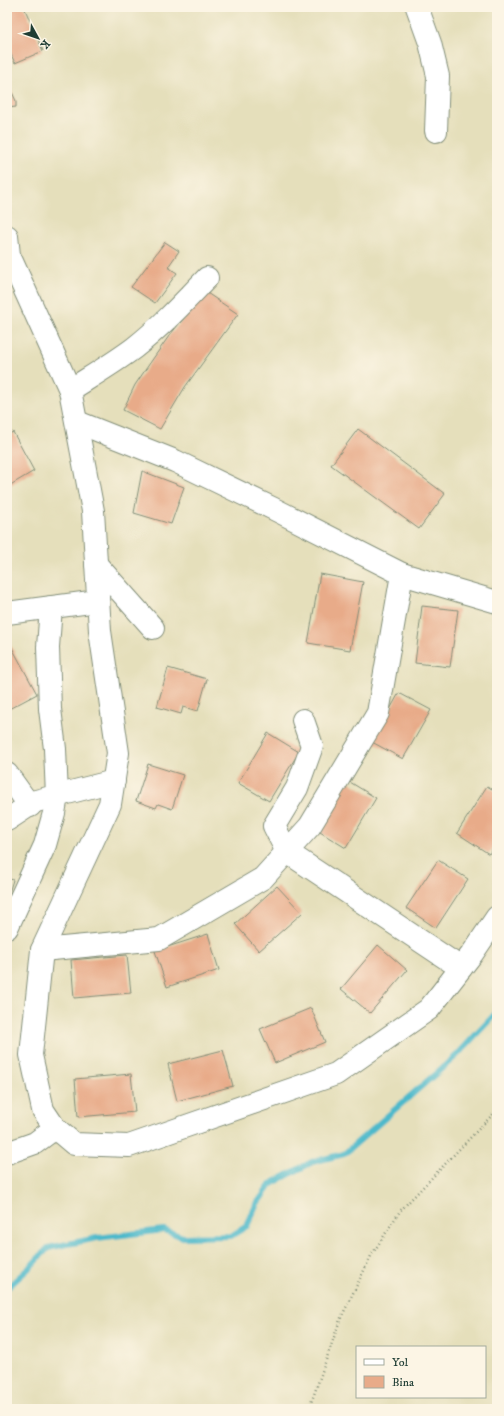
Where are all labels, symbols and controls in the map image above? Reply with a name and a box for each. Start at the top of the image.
north arrow [18,18,58,58]
text: K [37,36,53,51]
legend [356,1346,486,1398]
text: Yol [392,1355,409,1370]
text: Bina [392,1375,415,1390]

